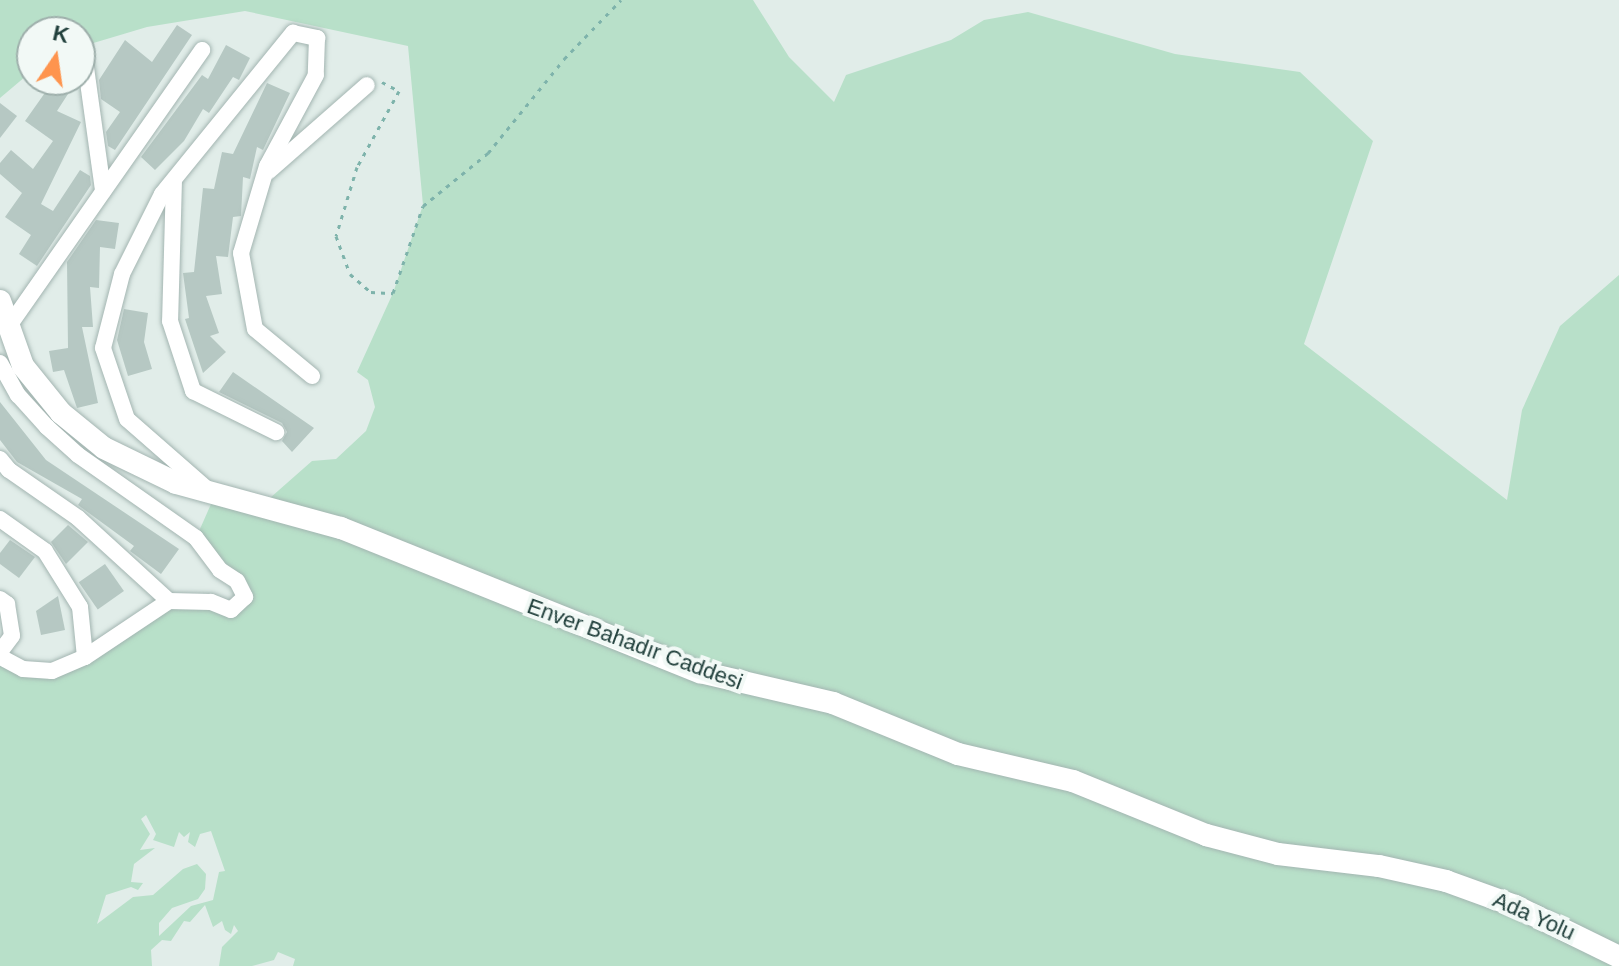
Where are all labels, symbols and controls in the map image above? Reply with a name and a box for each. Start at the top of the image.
north arrow [16,16,96,96]
text: K [51,20,72,48]
street label: Enver Bahadır Caddesi [524,593,746,695]
street label: Ada Yolu [1489,886,1579,946]

